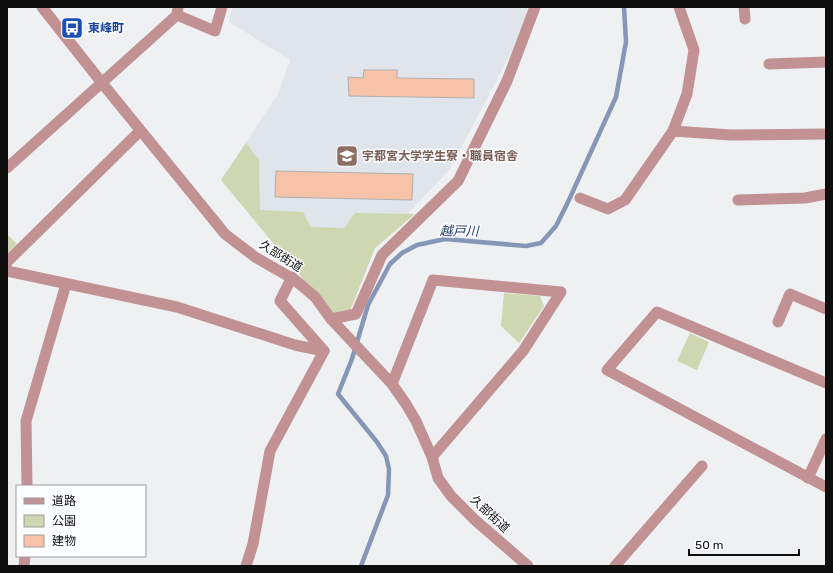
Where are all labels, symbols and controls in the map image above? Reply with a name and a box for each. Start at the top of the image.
bus stop icon: 東峰町 [59,15,85,41]
place label: 東峰町 [88,21,124,35]
school or university icon: 宇都宮大学学生寮・職員宿舎 [334,143,360,169]
place label: 宇都宮大学学生寮・職員宿舎 [362,149,518,163]
water label: 越戸川 [439,223,481,239]
street label: 久部街道 [257,237,305,275]
legend [16,485,146,557]
street label: 久部街道 [468,493,512,535]
text: 道路 [52,494,76,508]
text: 公園 [52,514,76,528]
scale bar [689,531,799,557]
text: 建物 [52,534,76,548]
text: 50 m [695,538,723,552]

